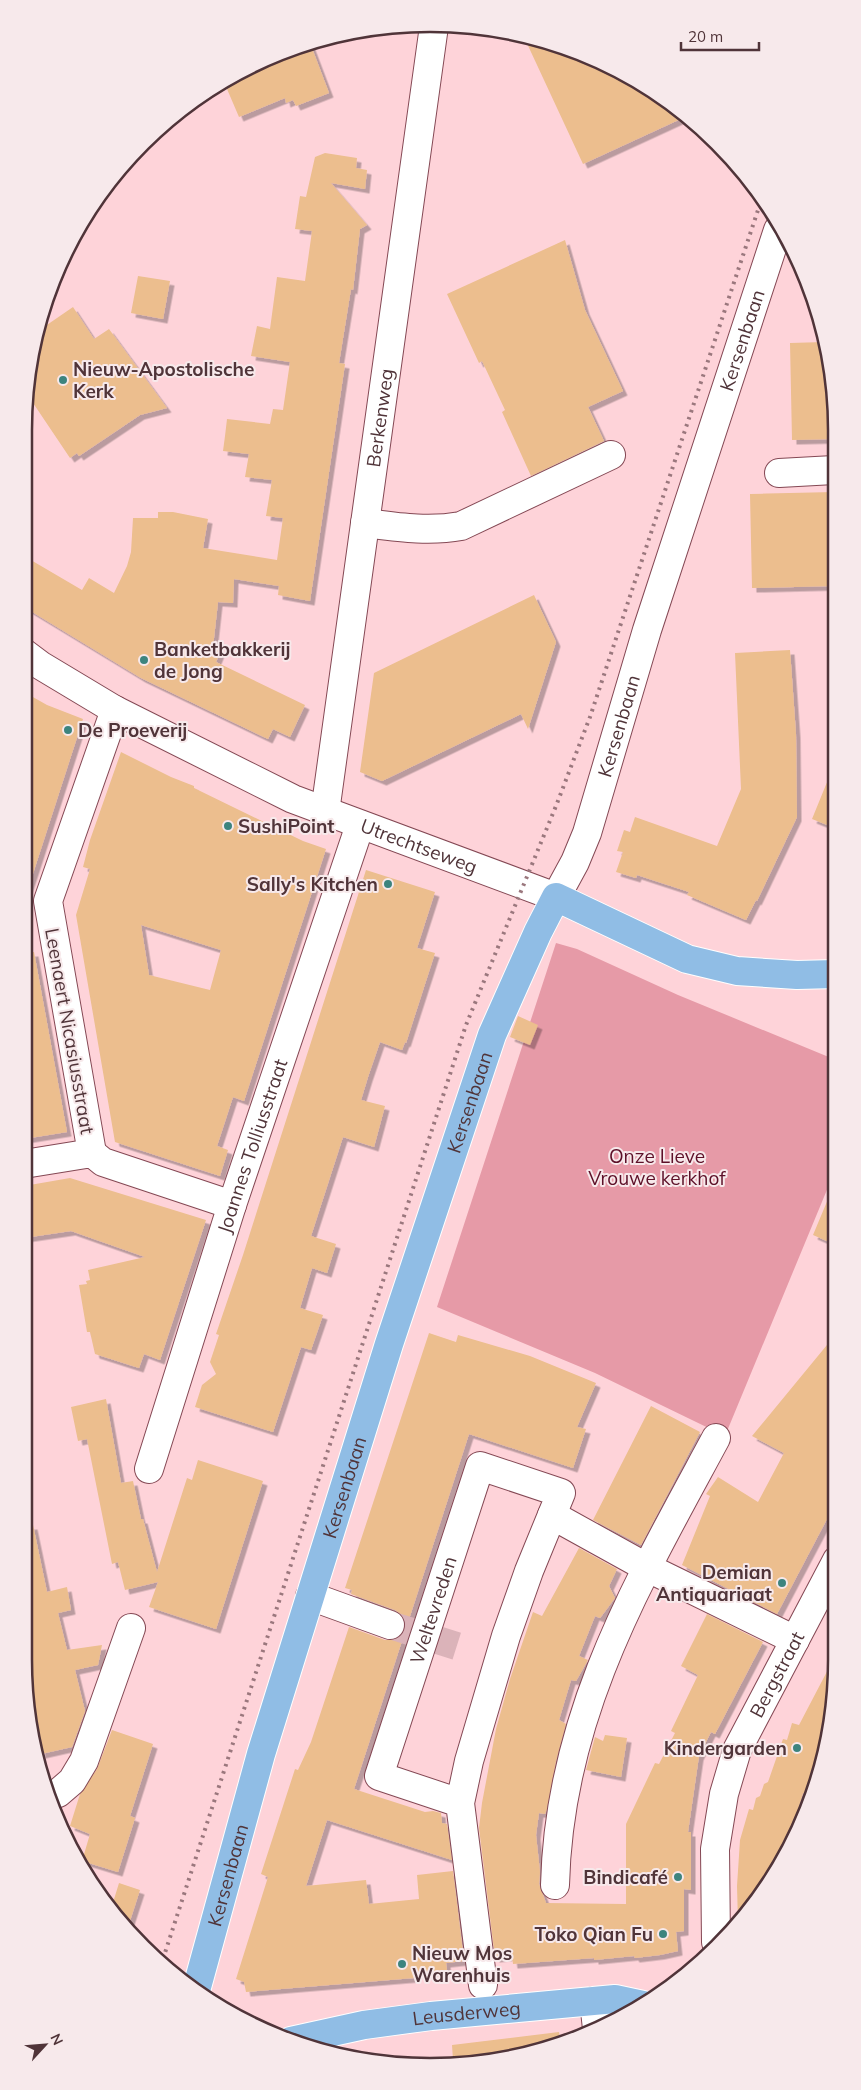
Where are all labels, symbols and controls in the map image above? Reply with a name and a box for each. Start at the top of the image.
scale bar [681,20,758,52]
text: 20 m [688,27,723,46]
street label: Kersenbaan [714,286,770,394]
place label: Nieuw-Apostolische Kerk [73,357,254,403]
street label: Berkenweg [361,367,398,469]
marker: Nieuw-Apostolische Kerk [57,374,69,386]
place label: Banketbakkerij de Jong [154,637,290,683]
marker: Banketbakkerij de Jong [138,654,150,666]
street label: Kersenbaan [592,672,645,780]
place label: De Proeverij [78,718,187,742]
marker: De Proeverij [62,724,74,736]
street label: Utrechtseweg [357,813,481,879]
place label: SushiPoint [238,814,335,838]
marker: SushiPoint [222,820,234,832]
place label: Sally's Kitchen [247,872,378,896]
marker: Sally's Kitchen [382,878,394,890]
street label: Leenaert Nicasiusstraat [40,926,100,1136]
street label: Kersenbaan [442,1048,498,1156]
street label: Joannes Tolliusstraat [212,1055,293,1236]
park label: Onze Lieve Vrouwe kerkhof [588,1144,726,1190]
street label: Kersenbaan [317,1433,371,1541]
street label: Weltevreden [404,1553,462,1667]
place label: Demian Antiquariaat [656,1560,772,1606]
marker: Demian Antiquariaat [776,1577,788,1589]
street label: Bergstraat [744,1627,809,1722]
place label: Kindergarden [664,1736,787,1760]
marker: Kindergarden [791,1742,803,1754]
street label: Kersenbaan [202,1821,253,1929]
place label: Bindicafé [583,1865,668,1889]
marker: Bindicafé [672,1871,684,1883]
place label: Toko Qian Fu [534,1922,653,1946]
marker: Toko Qian Fu [657,1928,669,1940]
place label: Nieuw Mos Warenhuis [412,1941,512,1987]
marker: Nieuw Mos Warenhuis [396,1958,408,1970]
street label: Leusderweg [411,1996,522,2030]
north arrow [20,2020,70,2070]
text: N [46,2031,67,2048]

